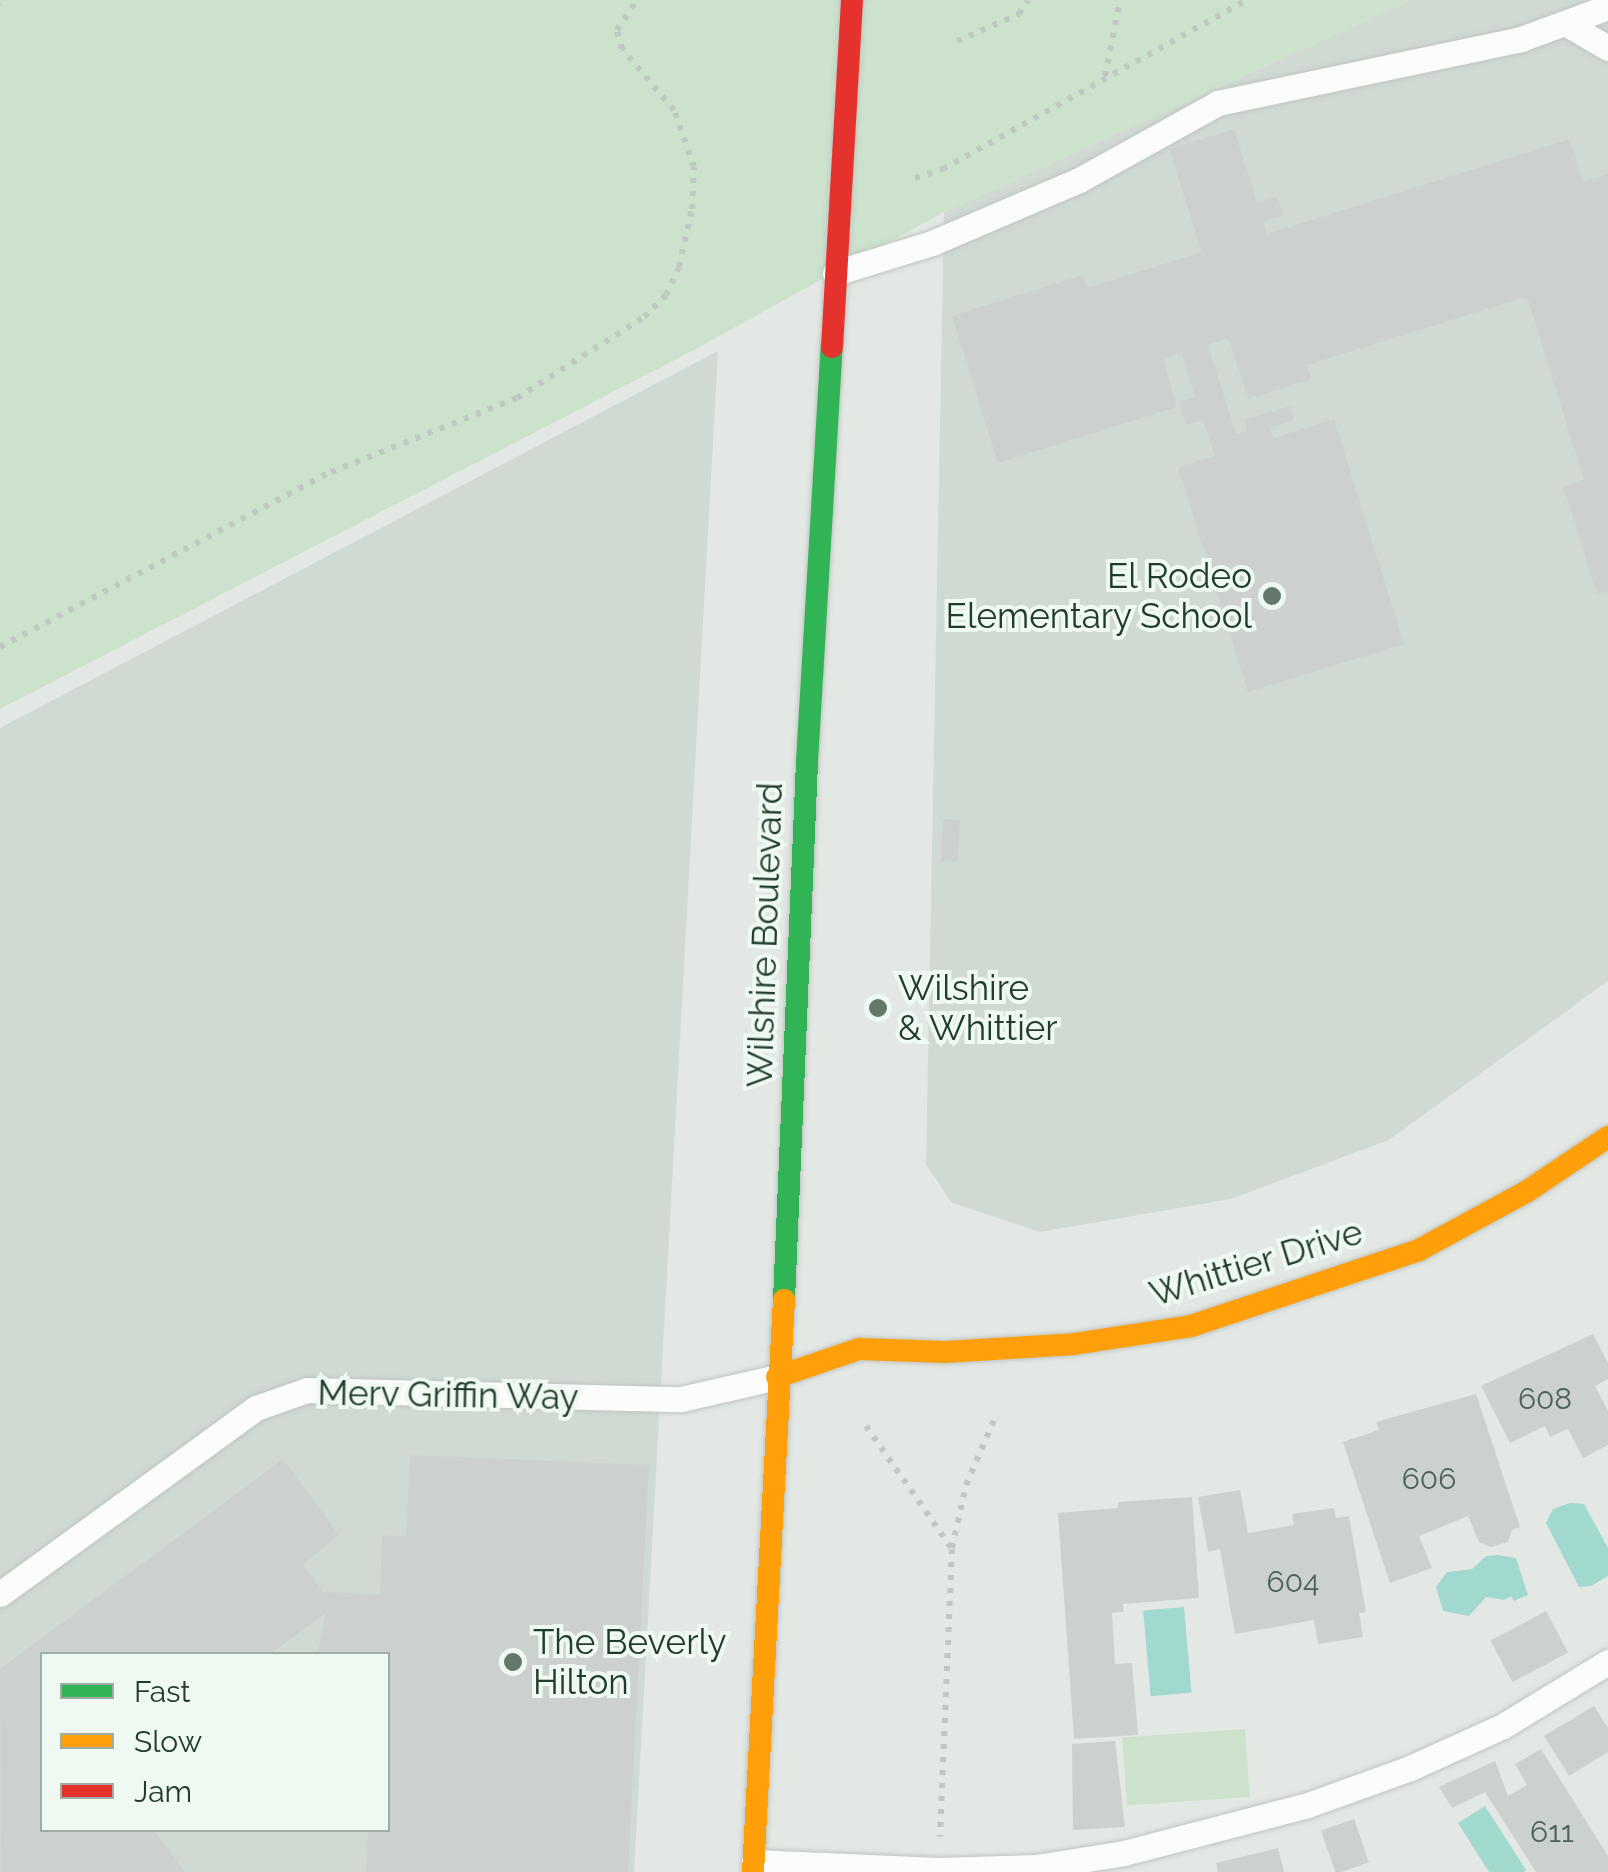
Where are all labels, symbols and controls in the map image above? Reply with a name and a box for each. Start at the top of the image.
place label: El Rodeo Elementary School [945,555,1252,637]
marker: El Rodeo Elementary School [1261,585,1283,607]
street label: Wilshire Boulevard [739,782,791,1088]
place label: Wilshire & Whittier [898,967,1059,1049]
marker: Wilshire & Whittier [867,997,889,1019]
street label: Whittier Drive [1144,1211,1368,1315]
street label: Merv Griffin Way [316,1372,580,1418]
house number: 608 [1518,1381,1572,1417]
house number: 606 [1402,1461,1456,1497]
house number: 604 [1267,1564,1319,1600]
place label: The Beverly Hilton [533,1621,726,1703]
marker: The Beverly Hilton [502,1651,524,1673]
legend [40,1652,390,1832]
text: Fast [134,1674,191,1709]
text: Slow [134,1724,202,1759]
text: Jam [134,1774,192,1809]
house number: 611 [1530,1814,1574,1850]

